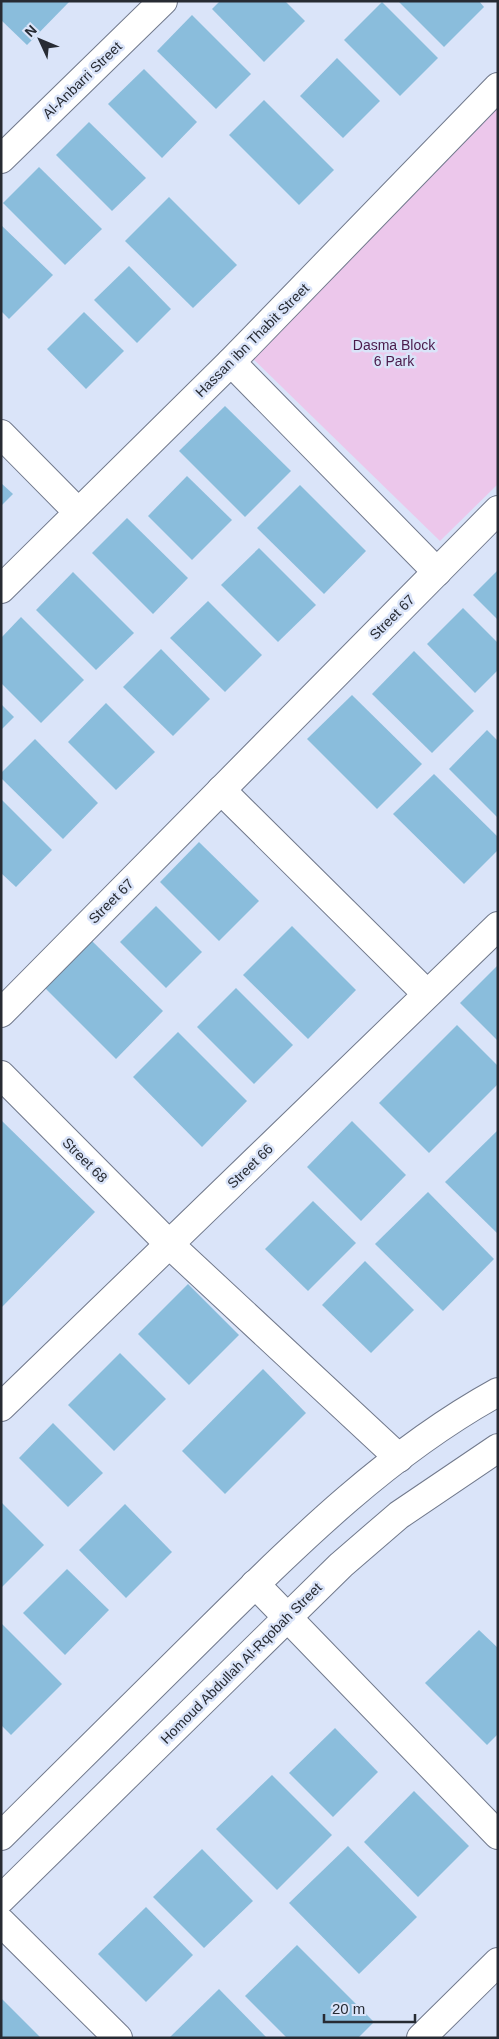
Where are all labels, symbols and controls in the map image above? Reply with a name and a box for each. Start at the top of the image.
north arrow [15,15,65,65]
text: N [21,22,40,40]
street label: Al-Anbarri Street [39,38,125,122]
street label: Hassan ibn Thabit Street [192,280,312,400]
park label: Dasma Block 6 Park [353,337,436,369]
street label: Street 67 [366,591,418,643]
street label: Street 67 [85,875,137,927]
street label: Street 68 [59,1134,111,1186]
street label: Street 66 [224,1140,276,1191]
street label: Homoud Abdullah Al-Rqobah Street [157,1579,325,1747]
scale bar [324,1992,415,2024]
text: 20 m [332,2000,365,2017]

